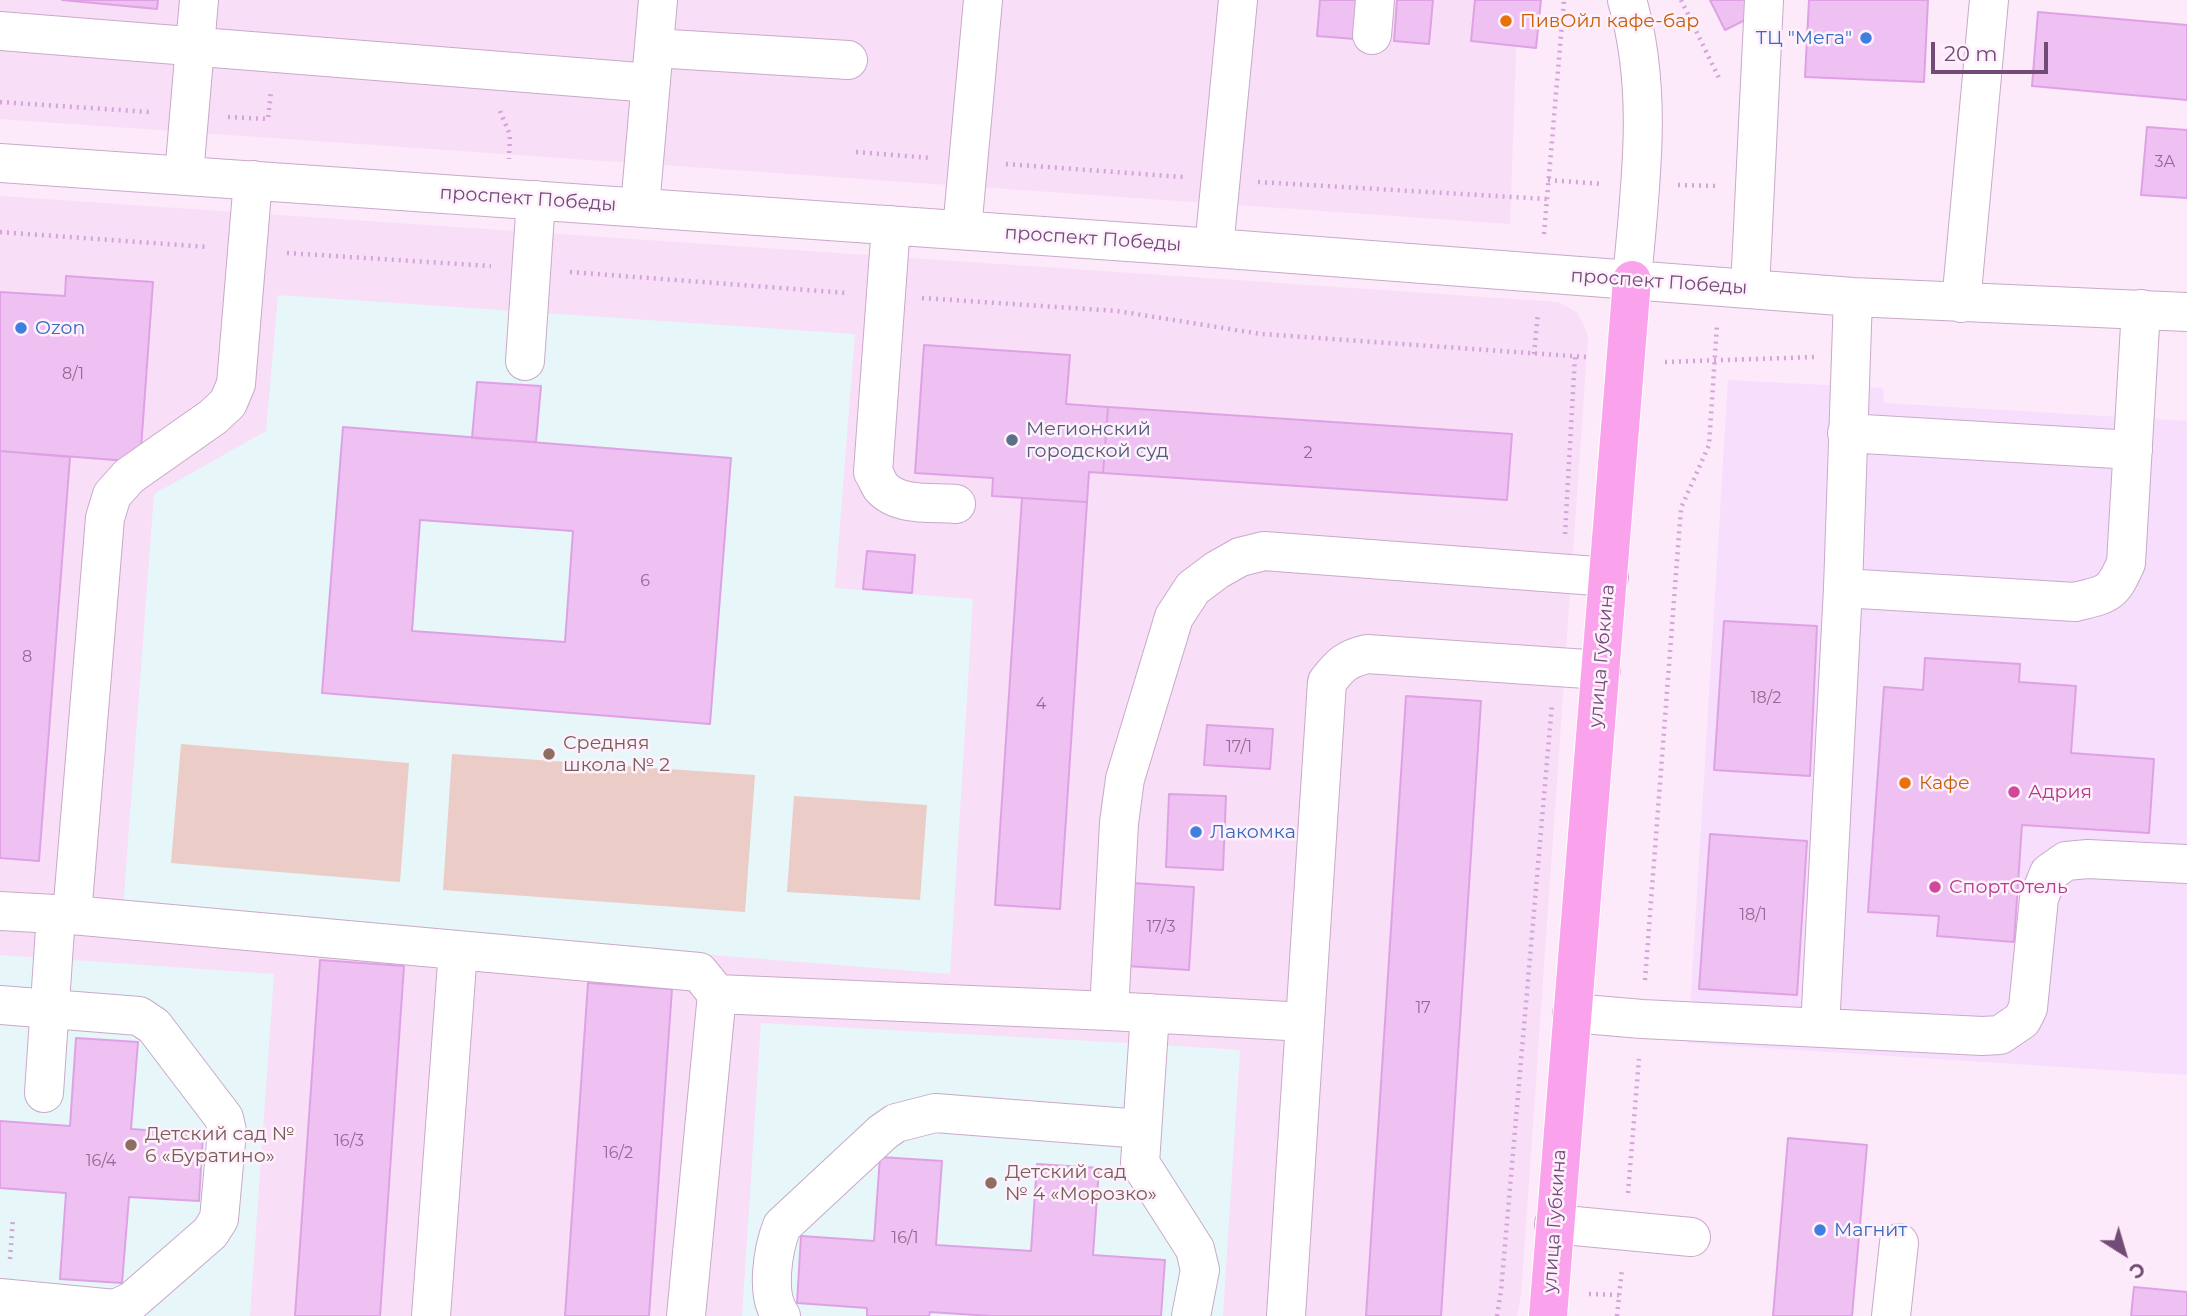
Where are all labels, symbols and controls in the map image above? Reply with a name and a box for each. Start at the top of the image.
place label: ПивОйл кафе-бар [1520,10,1699,32]
marker: ПивОйл кафе-бар [1498,13,1514,29]
place label: ТЦ "Мега" [1756,27,1852,49]
scale bar [1935,28,2052,72]
marker: ТЦ "Мега" [1858,30,1874,46]
text: 20 m [1944,41,1998,66]
house number: 3А [2155,152,2175,172]
street label: проспект Победы [439,181,617,217]
street label: проспект Победы [1004,221,1182,257]
street label: проспект Победы [1570,264,1748,300]
place label: Ozon [35,317,85,339]
marker: Ozon [13,320,29,336]
house number: 8/1 [62,364,84,384]
place label: Мегионский городской суд [1026,418,1169,462]
marker: Мегионский городской суд [1004,432,1020,448]
house number: 2 [1303,443,1313,463]
house number: 6 [640,571,650,591]
street label: улица Губкина [1584,583,1620,729]
house number: 8 [22,647,32,667]
house number: 18/2 [1751,688,1781,708]
house number: 4 [1036,694,1046,714]
place label: Средняя школа № 2 [563,732,670,776]
house number: 17/1 [1226,737,1252,757]
marker: Средняя школа № 2 [541,746,557,762]
place label: Кафе [1919,772,1970,794]
marker: Кафе [1897,775,1913,791]
place label: Адрия [2028,781,2092,803]
marker: Адрия [2006,784,2022,800]
place label: Лакомка [1210,821,1296,843]
marker: Лакомка [1188,824,1204,840]
place label: СпортОтель [1949,876,2068,898]
marker: СпортОтель [1927,879,1943,895]
house number: 18/1 [1739,905,1767,925]
house number: 17/3 [1147,917,1175,937]
house number: 17 [1415,998,1431,1018]
place label: Детский сад № 6 «Буратино» [145,1123,294,1167]
house number: 16/3 [334,1131,364,1151]
marker: Детский сад № 6 «Буратино» [123,1137,139,1153]
house number: 16/2 [603,1143,633,1163]
street label: улица Губкина [1539,1148,1571,1294]
house number: 16/4 [86,1151,116,1171]
place label: Детский сад № 4 «Морозко» [1005,1161,1157,1205]
marker: Детский сад № 4 «Морозко» [983,1175,999,1191]
north arrow [2089,1218,2159,1288]
place label: Магнит [1834,1219,1907,1241]
marker: Магнит [1812,1222,1828,1238]
house number: 16/1 [891,1228,919,1248]
text: С [2125,1257,2149,1284]

